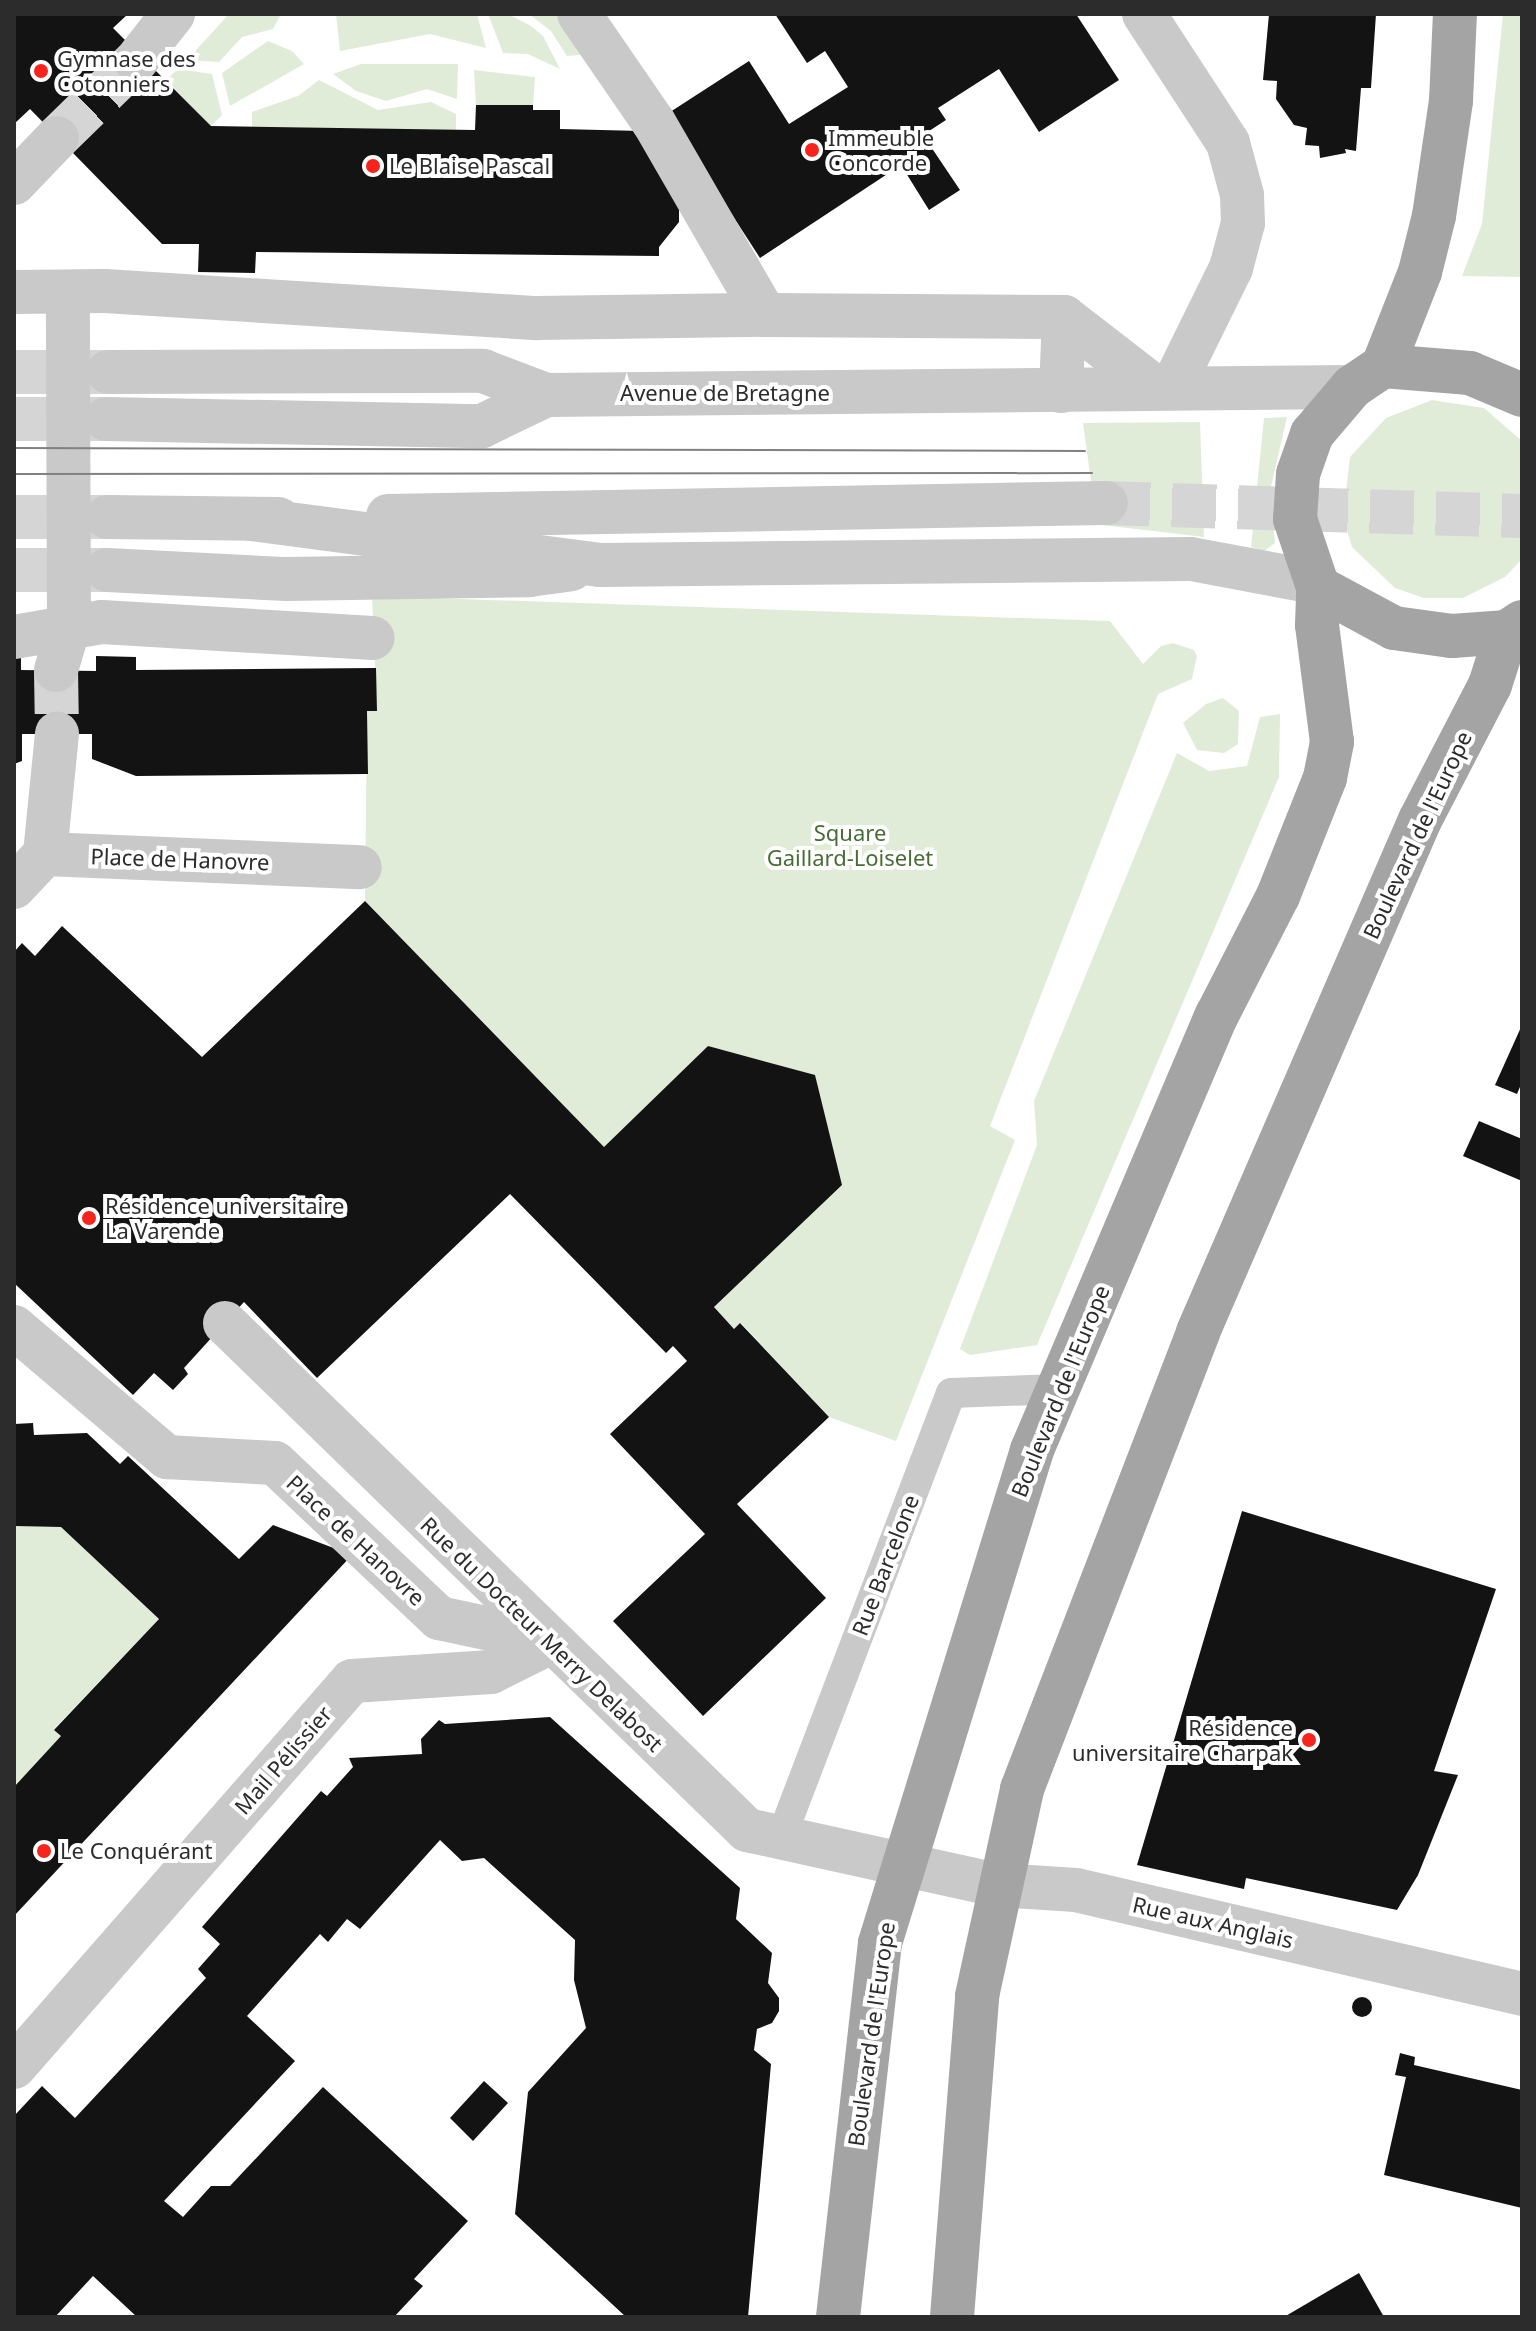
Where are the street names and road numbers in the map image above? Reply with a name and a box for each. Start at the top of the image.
street label: Avenue de Bretagne [620,380,830,406]
street label: Boulevard de l'Europe [1357,727,1477,943]
street label: Place de Hanovre [90,843,270,875]
street label: Boulevard de l'Europe [1005,1281,1115,1501]
street label: Place de Hanovre [282,1469,430,1611]
street label: Rue Barcelone [846,1491,924,1639]
street label: Rue du Docteur Merry Delabost [416,1511,668,1757]
street label: Mail Pélissier [229,1701,337,1819]
street label: Rue aux Anglais [1130,1891,1296,1953]
street label: Boulevard de l'Europe [842,1920,900,2148]

